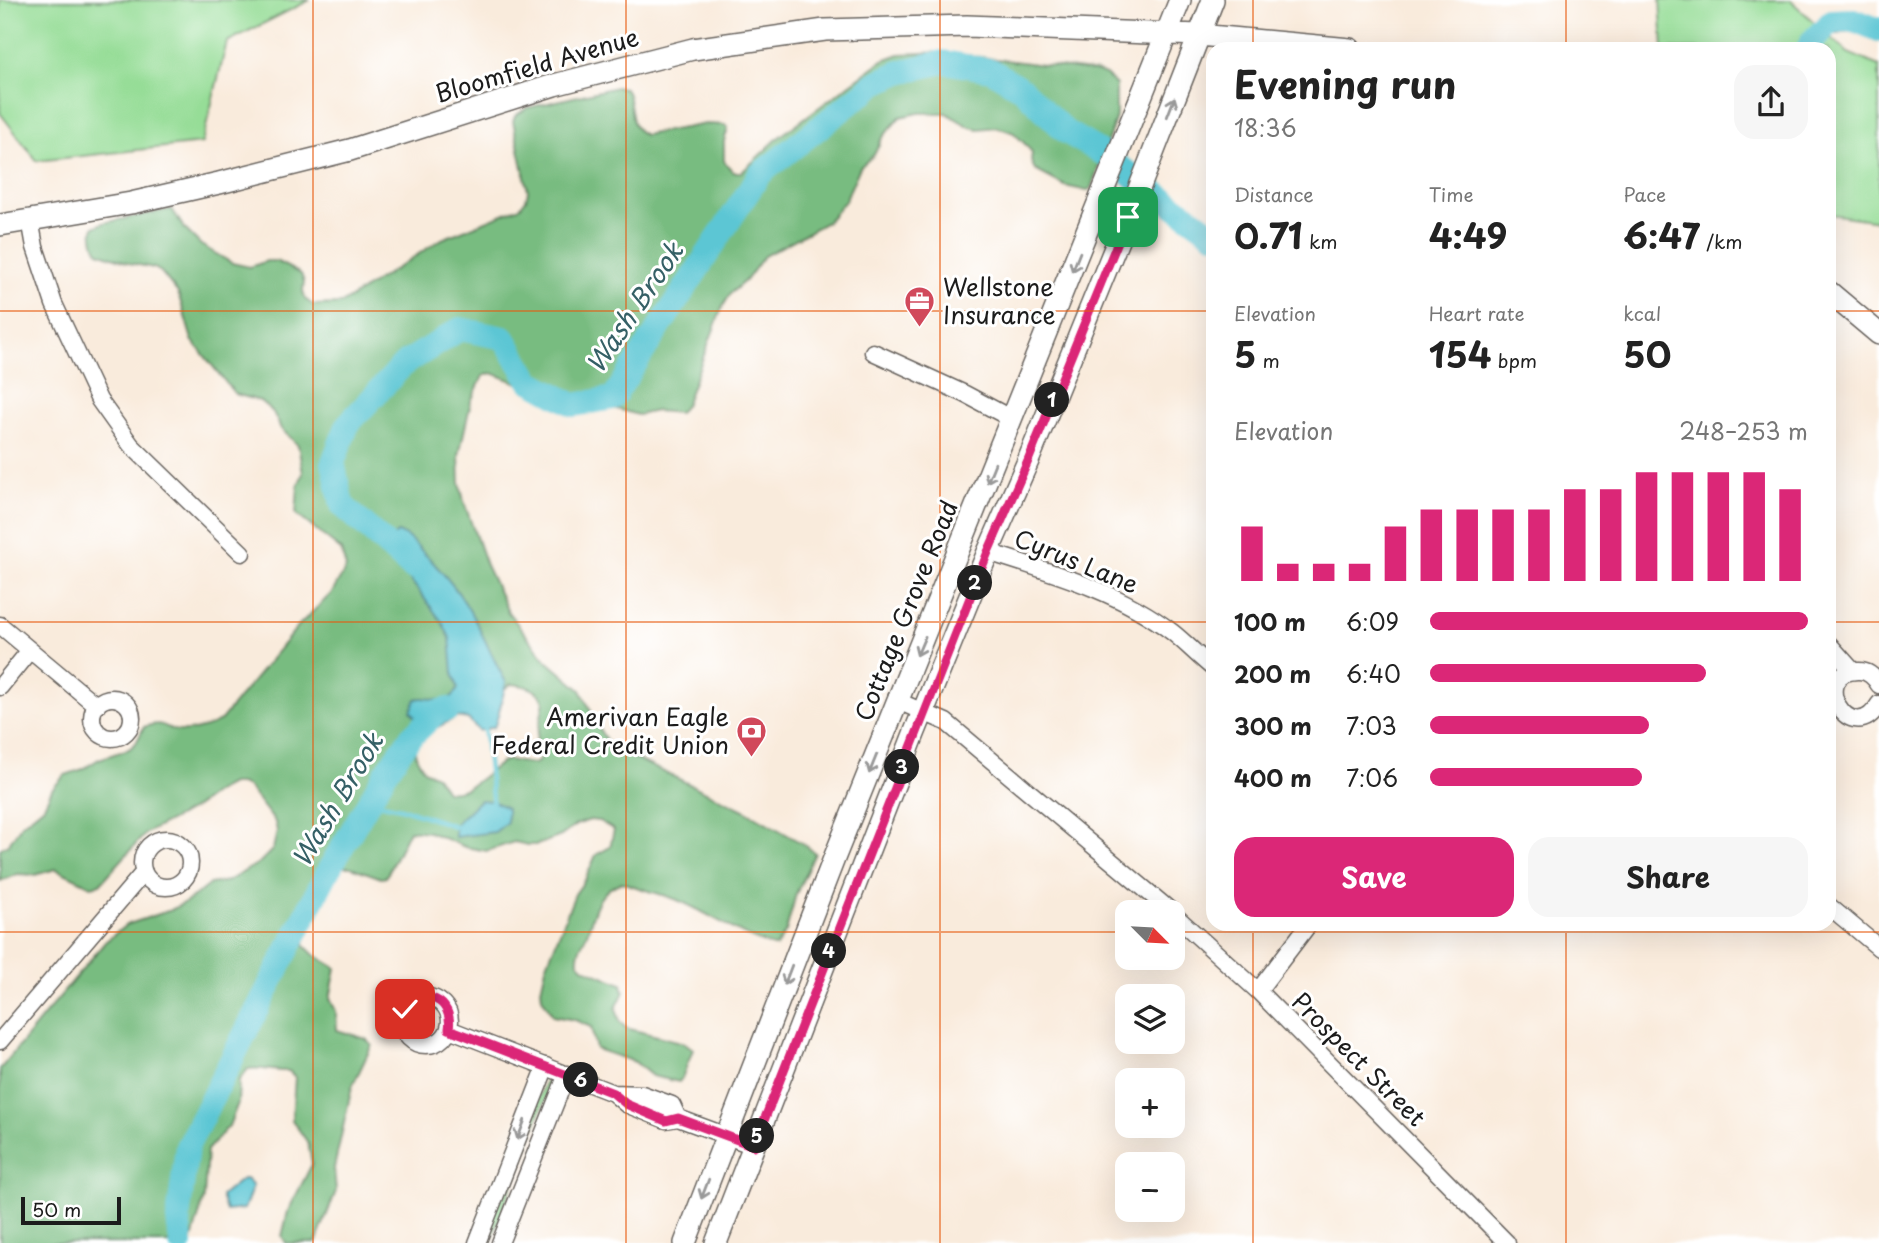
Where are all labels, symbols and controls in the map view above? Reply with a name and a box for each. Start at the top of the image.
street label: Bloomfield Avenue [430,18,642,110]
text: Evening run [1234,55,1456,112]
button: share [1734,65,1808,139]
one-way arrow [1166,97,1178,119]
text: 18:36 [1234,110,1297,145]
text: Distance [1234,180,1314,208]
text: Time [1429,180,1474,208]
text: Pace [1623,180,1666,208]
pin [1098,187,1158,247]
icon: arrive [1109,198,1147,236]
text: 0.71 [1234,208,1303,261]
text: 4:49 [1429,208,1507,261]
text: 6:47 [1623,208,1700,261]
text: km [1303,227,1338,255]
text: /km [1700,227,1743,255]
water label: Wash Brook [576,233,693,380]
one-way arrow [1069,251,1082,273]
place label: Wellstone Insurance [943,268,1056,332]
office icon: Wellstone Insurance [903,285,937,329]
text: Elevation [1234,299,1316,327]
text: Heart rate [1429,299,1525,327]
text: kcal [1623,299,1661,327]
text: 5 [1234,327,1256,380]
text: 154 [1429,327,1492,380]
text: 50 [1623,327,1671,380]
text: m [1256,346,1280,374]
text: bpm [1492,346,1537,374]
pin: 1 [1034,382,1070,418]
text: 1 [1047,385,1056,413]
text: Elevation [1234,413,1333,448]
text: 248–253 m [1679,413,1808,448]
one-way arrow [983,462,996,483]
street label: Cottage Grove Road [844,495,966,726]
street label: Cyrus Lane [1009,519,1144,601]
pin: 2 [958,566,992,600]
text: 2 [968,568,981,596]
text: 100 m [1234,604,1306,639]
text: 6:09 [1346,604,1399,639]
one-way arrow [913,634,926,656]
text: 200 m [1234,656,1311,691]
text: 6:40 [1346,656,1401,691]
place label: Amerivan Eagle Federal Credit Union [491,698,729,762]
text: 300 m [1234,708,1312,743]
text: 7:03 [1346,708,1397,743]
bank icon: Amerivan Eagle Federal Credit Union [735,715,769,759]
water label: Wash Brook [281,724,393,874]
pin: 3 [884,750,920,784]
text: 3 [895,752,908,780]
one-way arrow [865,753,878,774]
text: 400 m [1234,760,1312,795]
text: 7:06 [1346,760,1398,795]
button: Save [1234,837,1514,917]
button: Share [1528,837,1808,917]
north arrow [1115,900,1185,970]
map controls [1115,900,1185,1222]
pin: 4 [812,934,846,968]
text: 4 [822,936,835,964]
one-way arrow [781,964,794,986]
pin [375,979,435,1039]
street label: Prospect Street [1284,983,1435,1134]
button: layers [1115,984,1185,1054]
icon: check [386,990,424,1028]
pin: 6 [564,1062,598,1098]
text: 6 [574,1065,587,1093]
button: + [1115,1068,1185,1138]
one-way arrow [514,1118,527,1140]
pin: 5 [740,1118,774,1154]
text: 5 [750,1121,763,1149]
button: − [1115,1152,1185,1222]
one-way arrow [698,1178,711,1200]
scale bar [21,1194,121,1226]
text: 50 m [32,1195,81,1223]

